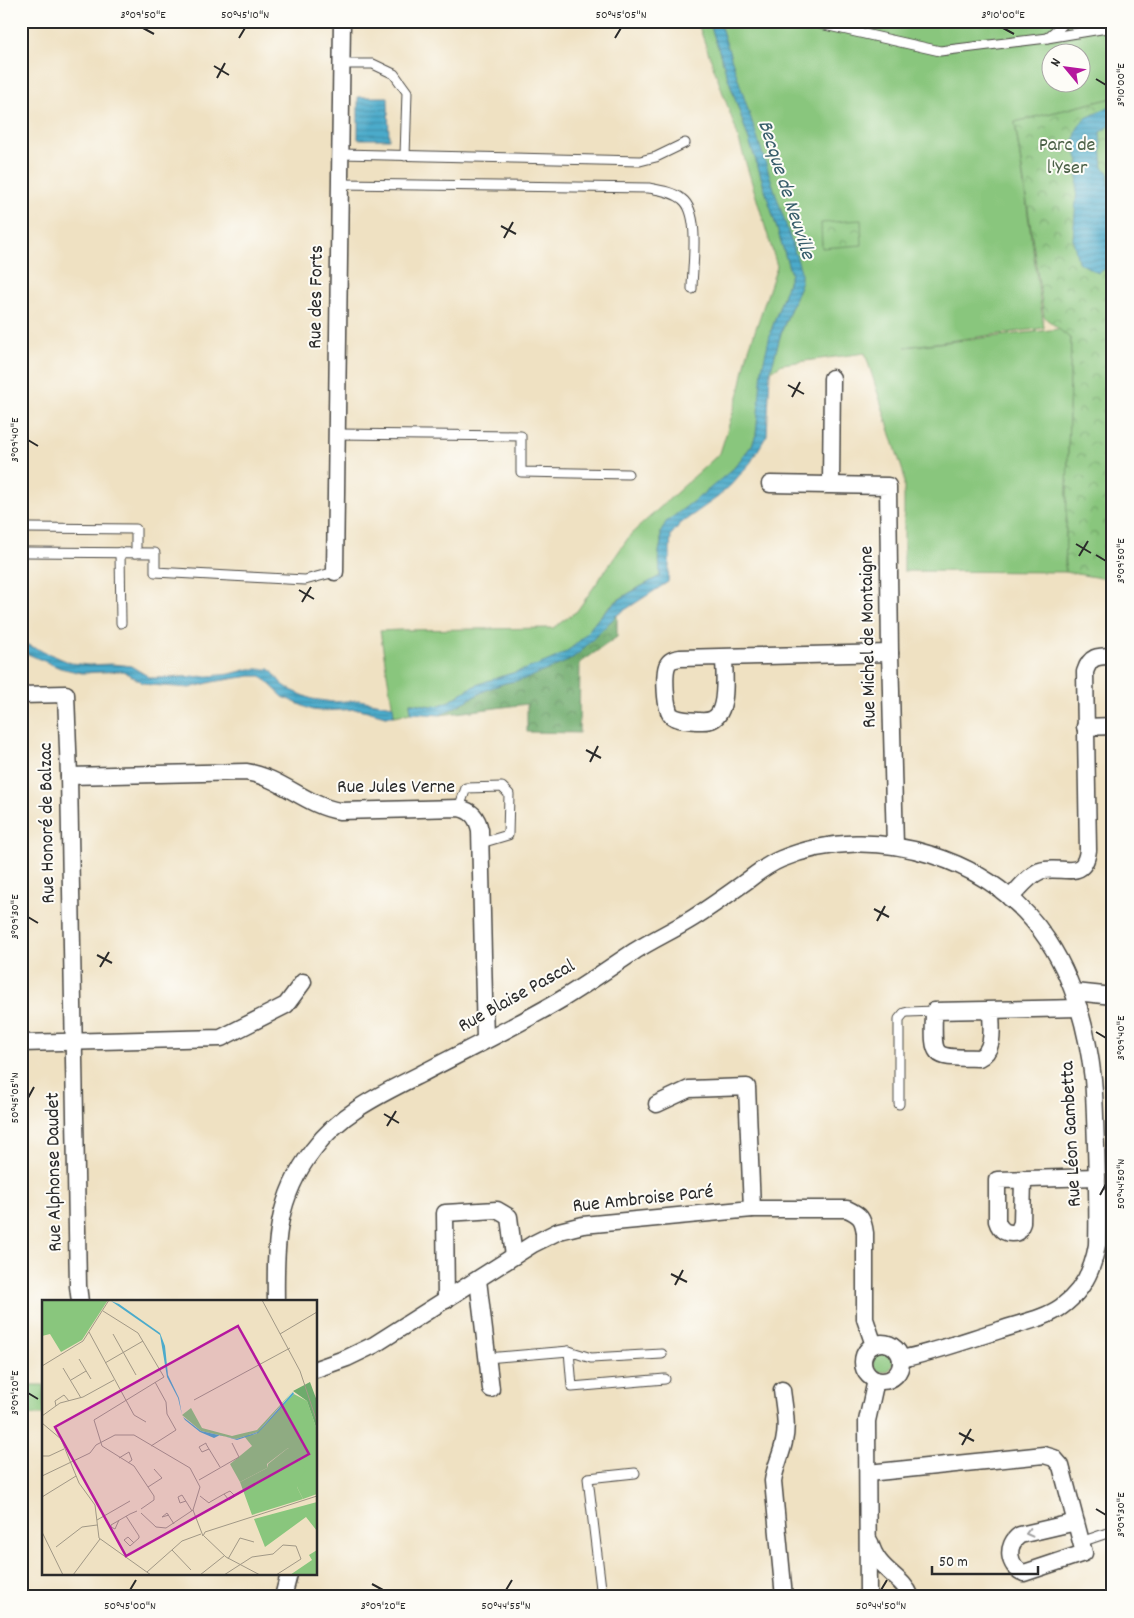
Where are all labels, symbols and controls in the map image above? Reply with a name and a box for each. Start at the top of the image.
text: 3°09'50"E [120,7,166,24]
text: 50°45'10"N [221,7,269,24]
text: 50°45'05"N [595,7,647,24]
text: 3°10'00"E [981,7,1025,24]
north arrow [1042,42,1092,92]
text: N [1046,55,1067,71]
text: 3°10'00"E [1113,63,1130,107]
water label: Becque de Neuville [748,117,822,265]
park label: Parc de l'Yser [1039,132,1096,183]
street label: Rue des Forts [302,245,332,349]
text: 3°09'40"E [7,417,24,462]
text: 3°09'50"E [1113,538,1130,584]
street label: Rue Michel de Montaigne [853,545,885,728]
street label: Rue Honoré de Balzac [33,742,63,904]
street label: Rue Jules Verne [337,774,455,802]
text: 3°09'30"E [7,894,24,940]
street label: Rue Blaise Pascal [453,953,581,1041]
text: 3°09'40"E [1113,1015,1130,1060]
street label: Rue Léon Gambetta [1054,1060,1090,1208]
text: 50°45'05"N [7,1072,24,1124]
street label: Rue Alphonse Daudet [40,1092,70,1252]
text: 50°44'50"N [1113,1159,1130,1209]
street label: Rue Ambroise Paré [571,1179,715,1221]
inset map [42,1300,318,1576]
text: 3°09'20"E [7,1370,24,1416]
text: 3°09'30"E [1113,1492,1130,1538]
one-way arrow [1024,1527,1033,1538]
scale bar [932,1543,1038,1575]
text: 50 m [939,1552,968,1574]
text: 50°45'00"N [104,1598,156,1615]
text: 3°09'20"E [360,1598,406,1615]
text: 50°44'55"N [481,1598,531,1615]
text: 50°44'50"N [856,1598,906,1615]

